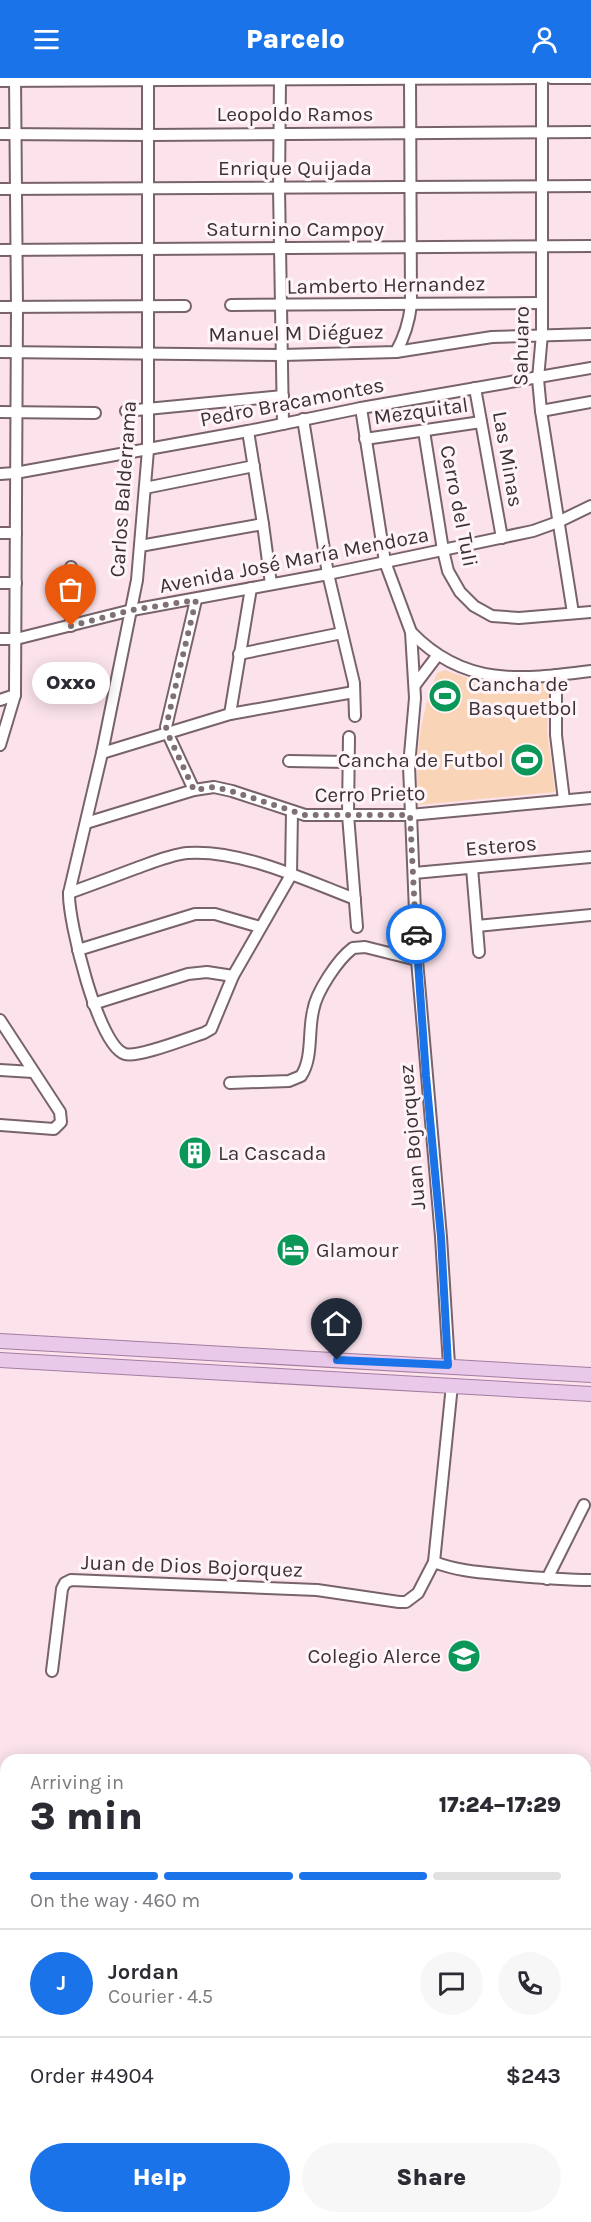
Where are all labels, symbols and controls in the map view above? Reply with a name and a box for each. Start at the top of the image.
icon: menu [30,23,63,56]
text: Parcelo [246,23,345,55]
icon: person [528,23,561,56]
street label: Leopoldo Ramos [216,102,374,126]
street label: Enrique Quijada [218,156,372,180]
street label: Saturnino Campoy [206,217,384,241]
street label: Lamberto Hernandez [286,271,486,299]
street label: Sahuaro [508,306,534,386]
street label: Manuel M Diéguez [208,319,384,347]
street label: Pedro Bracamontes [198,372,386,432]
street label: Mezquital [372,392,470,430]
street label: Carlos Balderrama [105,400,141,578]
street label: Las Minas [488,409,528,509]
street label: Cerro del Tuli [435,443,483,569]
street label: Avenida José María Mendoza [157,522,431,598]
pin [45,564,96,626]
icon: bag [54,573,87,606]
callout: Oxxo [32,662,110,704]
text: Oxxo [46,671,96,694]
place label: Cancha de Basquetbol [468,672,577,720]
sports icon: Cancha de Basquetbol [427,678,463,714]
sports icon: Cancha de Futbol [509,742,545,778]
place label: Cancha de Futbol [338,748,504,772]
street label: Cerro Prieto [314,781,426,807]
street label: Esteros [464,831,538,861]
courier [386,904,446,964]
icon: car [400,918,433,951]
street label: Juan Bojorquez [394,1063,430,1211]
building icon: La Cascada [177,1135,213,1171]
place label: La Cascada [218,1141,326,1165]
hotel icon: Glamour [275,1232,311,1268]
place label: Glamour [316,1238,399,1262]
pin [311,1298,362,1360]
icon: home [320,1307,353,1340]
street label: Juan de Dios Bojorquez [81,1550,303,1582]
school or university icon: Colegio Alerce [446,1638,482,1674]
place label: Colegio Alerce [307,1644,441,1668]
text: Arriving in [30,1771,124,1794]
text: 17:24–17:29 [439,1792,561,1818]
text: 3 min [30,1793,143,1839]
text: On the way · 460 m [30,1889,200,1912]
button: chat [420,1952,483,2015]
button: phone [498,1952,561,2015]
text: Jordan [108,1959,179,1985]
text: J [57,1970,66,1996]
text: Courier · 4.5 [108,1985,213,2008]
text: Order #4904 [30,2063,154,2089]
text: $243 [506,2063,561,2089]
button: Help [30,2143,290,2212]
button: Share [302,2143,561,2212]

